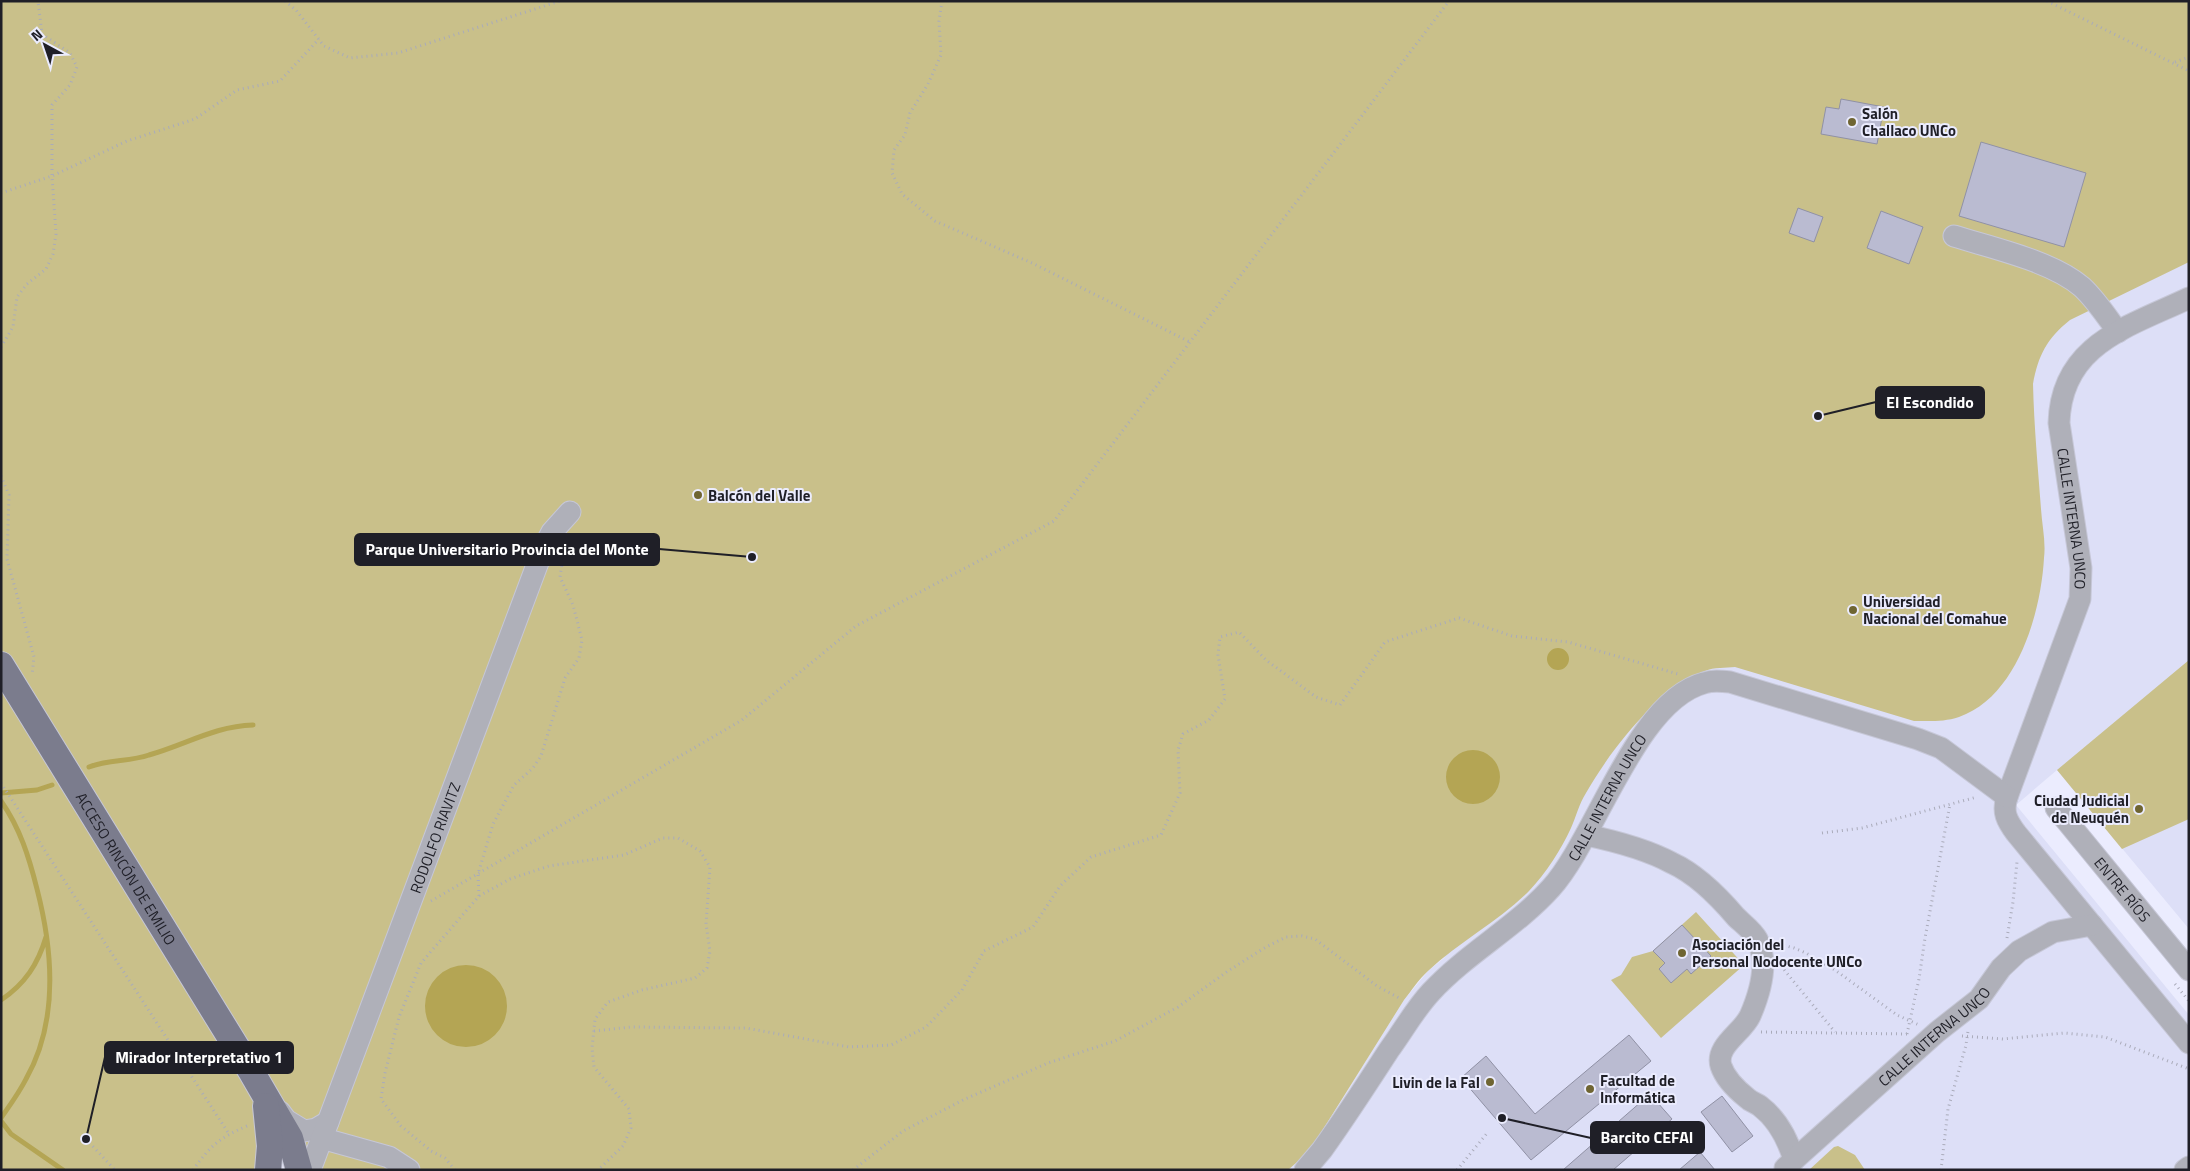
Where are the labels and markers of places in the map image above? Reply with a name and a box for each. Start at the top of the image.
place label: Salón Challaco UNCo [1862,102,1956,142]
marker: Salón Challaco UNCo [1846,116,1858,128]
callout: El Escondido [1876,387,1984,418]
place label: Balcón del Valle [708,484,811,507]
marker: Balcón del Valle [692,489,704,501]
callout: Parque Universitario Provincia del Monte [355,534,659,565]
place label: Universidad Nacional del Comahue [1863,590,2007,630]
marker: Universidad Nacional del Comahue [1847,604,1859,616]
place label: Ciudad Judicial de Neuquén [2034,789,2129,829]
marker: Ciudad Judicial de Neuquén [2133,803,2145,815]
place label: Asociación del Personal Nodocente UNCo [1692,933,1862,973]
marker: Asociación del Personal Nodocente UNCo [1676,947,1688,959]
callout: Mirador Interpretativo 1 [105,1042,293,1073]
place label: Facultad de Informática [1600,1069,1676,1109]
place label: Livin de la FaI [1392,1071,1480,1094]
marker: Livin de la FaI [1484,1076,1496,1088]
marker: Facultad de Informática [1584,1083,1596,1095]
callout: Barcito CEFAI [1591,1122,1704,1153]

